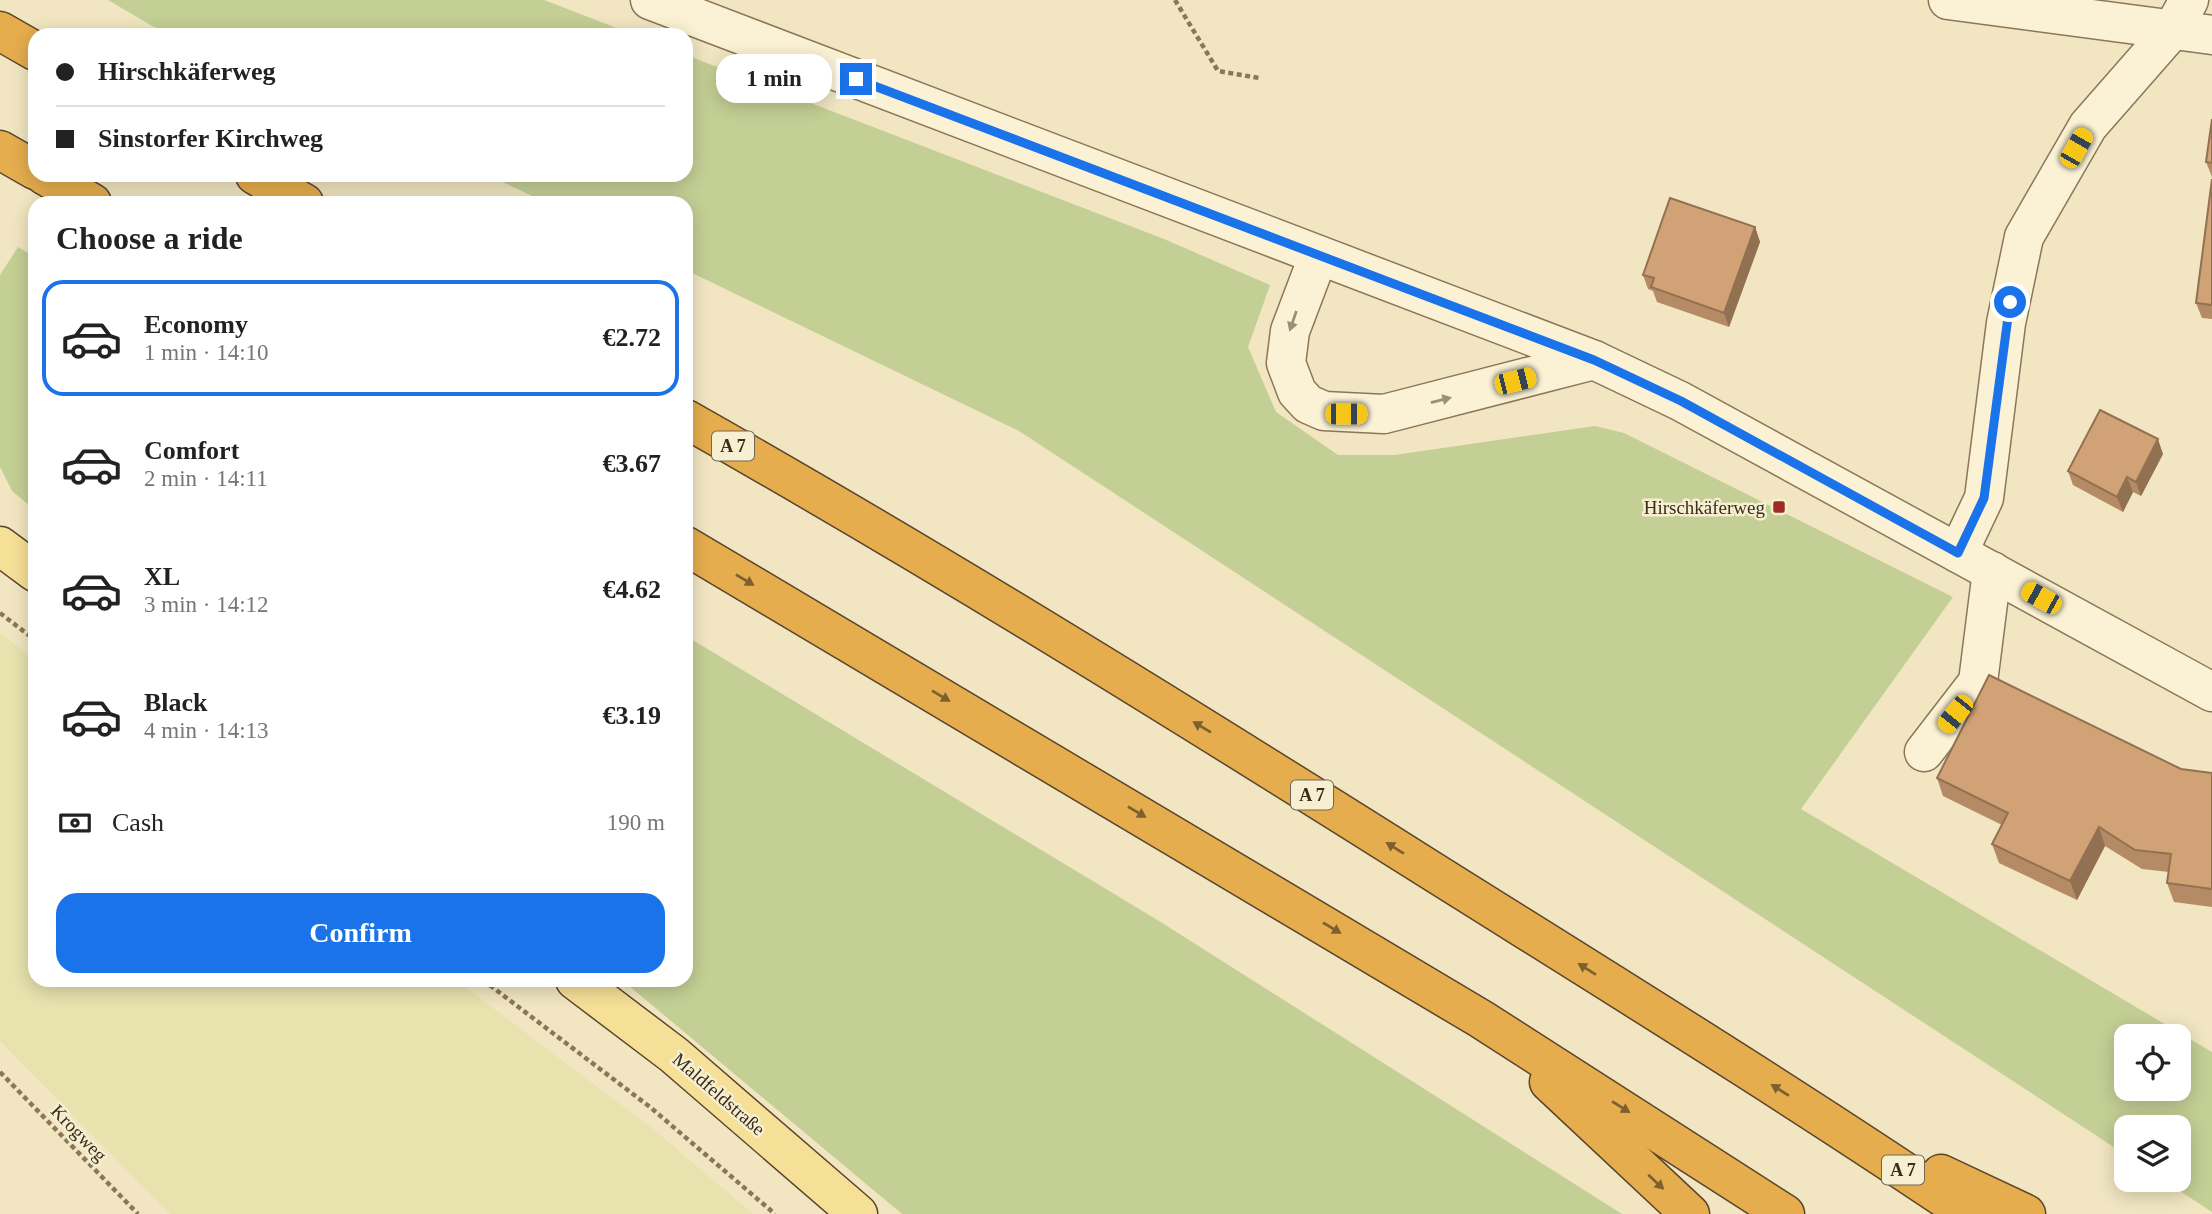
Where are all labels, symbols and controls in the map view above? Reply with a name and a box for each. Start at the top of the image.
callout: 1 min [716,55,832,104]
text: Hirschkäferweg [98,57,276,86]
route end [840,63,872,95]
text: 1 min [746,66,802,91]
text: Sinstorfer Kirchweg [98,124,323,153]
car [2057,125,2096,171]
text: Choose a ride [56,220,243,256]
route start [1994,286,2026,318]
icon: car [60,307,123,370]
text: Economy [144,310,248,339]
one-way arrow [1287,310,1298,331]
text: €2.72 [603,323,661,352]
text: 1 min · 14:10 [144,340,269,365]
car [1493,366,1538,396]
one-way arrow [1430,394,1452,405]
car [1326,404,1368,425]
road number: A 7 [712,432,754,461]
icon: car [60,433,123,496]
text: Comfort [144,436,239,465]
text: €3.67 [603,449,661,478]
text: 2 min · 14:11 [144,466,268,491]
place label: Hirschkäferweg [1644,497,1765,518]
marker: Hirschkäferweg [1771,499,1787,515]
icon: car [60,559,123,622]
text: XL [144,562,180,591]
one-way arrow [736,574,755,586]
text: €4.62 [603,575,661,604]
car [2018,579,2065,617]
text: 3 min · 14:12 [144,592,269,617]
icon: car [60,685,123,748]
text: Black [144,688,208,717]
one-way arrow [931,690,950,702]
car [1934,691,1977,737]
text: €3.19 [603,701,661,730]
text: 4 min · 14:13 [144,718,269,743]
one-way arrow [1192,721,1211,733]
road number: A 7 [1291,780,1333,810]
icon: cash [56,804,94,842]
one-way arrow [1127,806,1146,818]
text: Cash [112,808,164,837]
text: 190 m [607,810,665,835]
one-way arrow [1385,841,1404,854]
button: Confirm [56,893,665,973]
one-way arrow [1322,922,1342,935]
one-way arrow [1578,962,1597,975]
map controls [2114,1024,2191,1192]
button: locate [2114,1024,2191,1101]
street label: Maldfeldstraße [669,1048,769,1140]
one-way arrow [1771,1083,1790,1096]
street label: Krogweg [47,1100,111,1166]
one-way arrow [1612,1101,1631,1114]
button: layers [2114,1115,2191,1192]
road number: A 7 [1882,1156,1924,1184]
one-way arrow [1647,1174,1664,1190]

